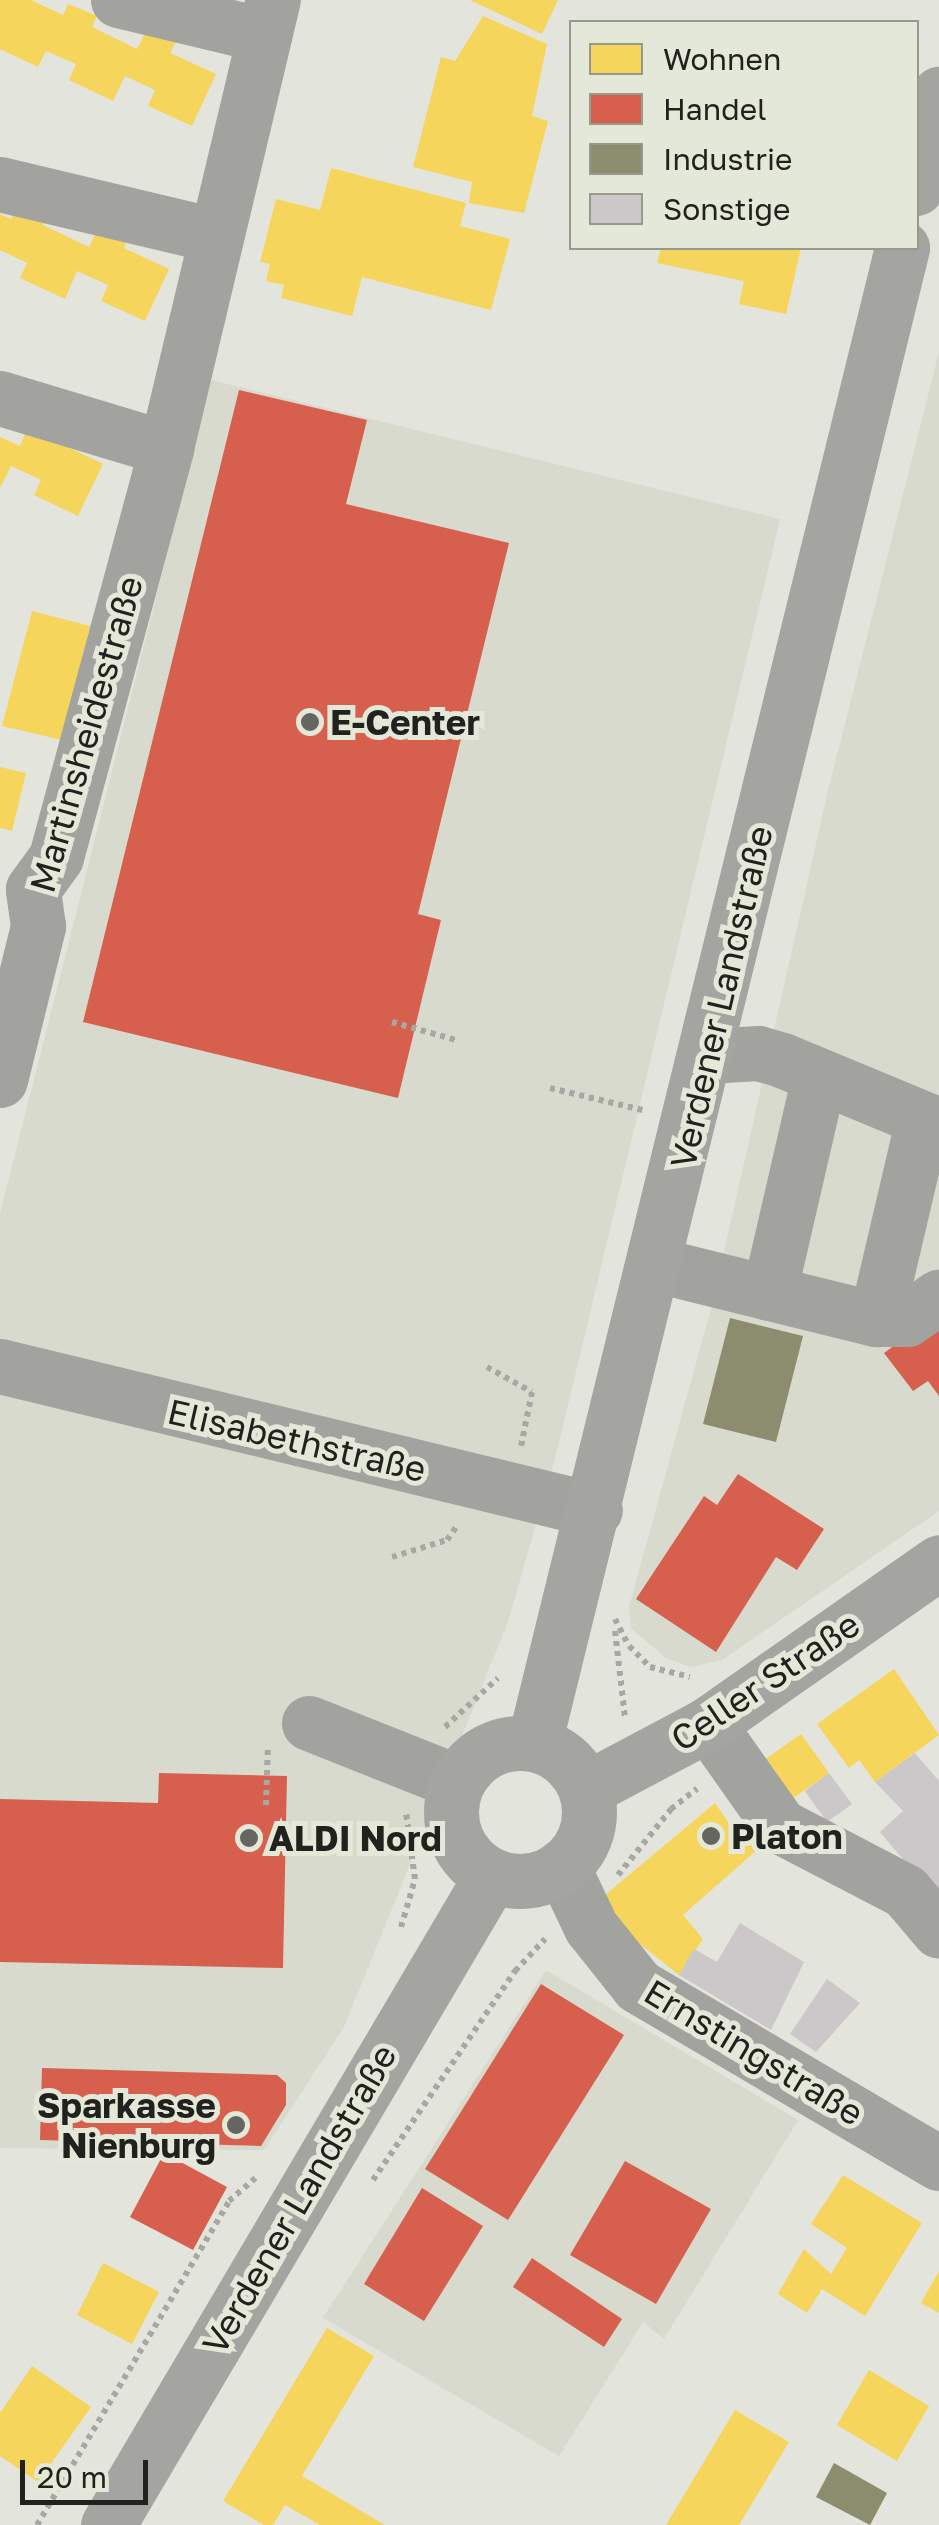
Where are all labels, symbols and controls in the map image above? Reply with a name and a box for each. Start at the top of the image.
legend [569,20,919,250]
text: Wohnen [663,41,781,77]
text: Handel [663,91,767,127]
text: Industrie [663,141,793,177]
text: Sonstige [663,191,790,227]
street label: Martinsheidestraße [21,571,151,897]
place label: E-Center [330,701,480,743]
marker: E-Center [299,711,321,733]
street label: Verdener Landstraße [661,822,781,1172]
street label: Elisabethstraße [164,1390,430,1490]
street label: Celler Straße [663,1603,867,1759]
place label: Platon [731,1815,843,1857]
place label: ALDI Nord [269,1817,442,1859]
marker: Platon [700,1825,722,1847]
marker: ALDI Nord [238,1827,260,1849]
street label: Ernstingstraße [637,1970,871,2134]
street label: Verdener Landstraße [193,2037,405,2361]
place label: Sparkasse Nienburg [37,2084,216,2166]
marker: Sparkasse Nienburg [225,2114,247,2136]
scale bar [25,2440,152,2502]
text: 20 m [37,2459,107,2495]

